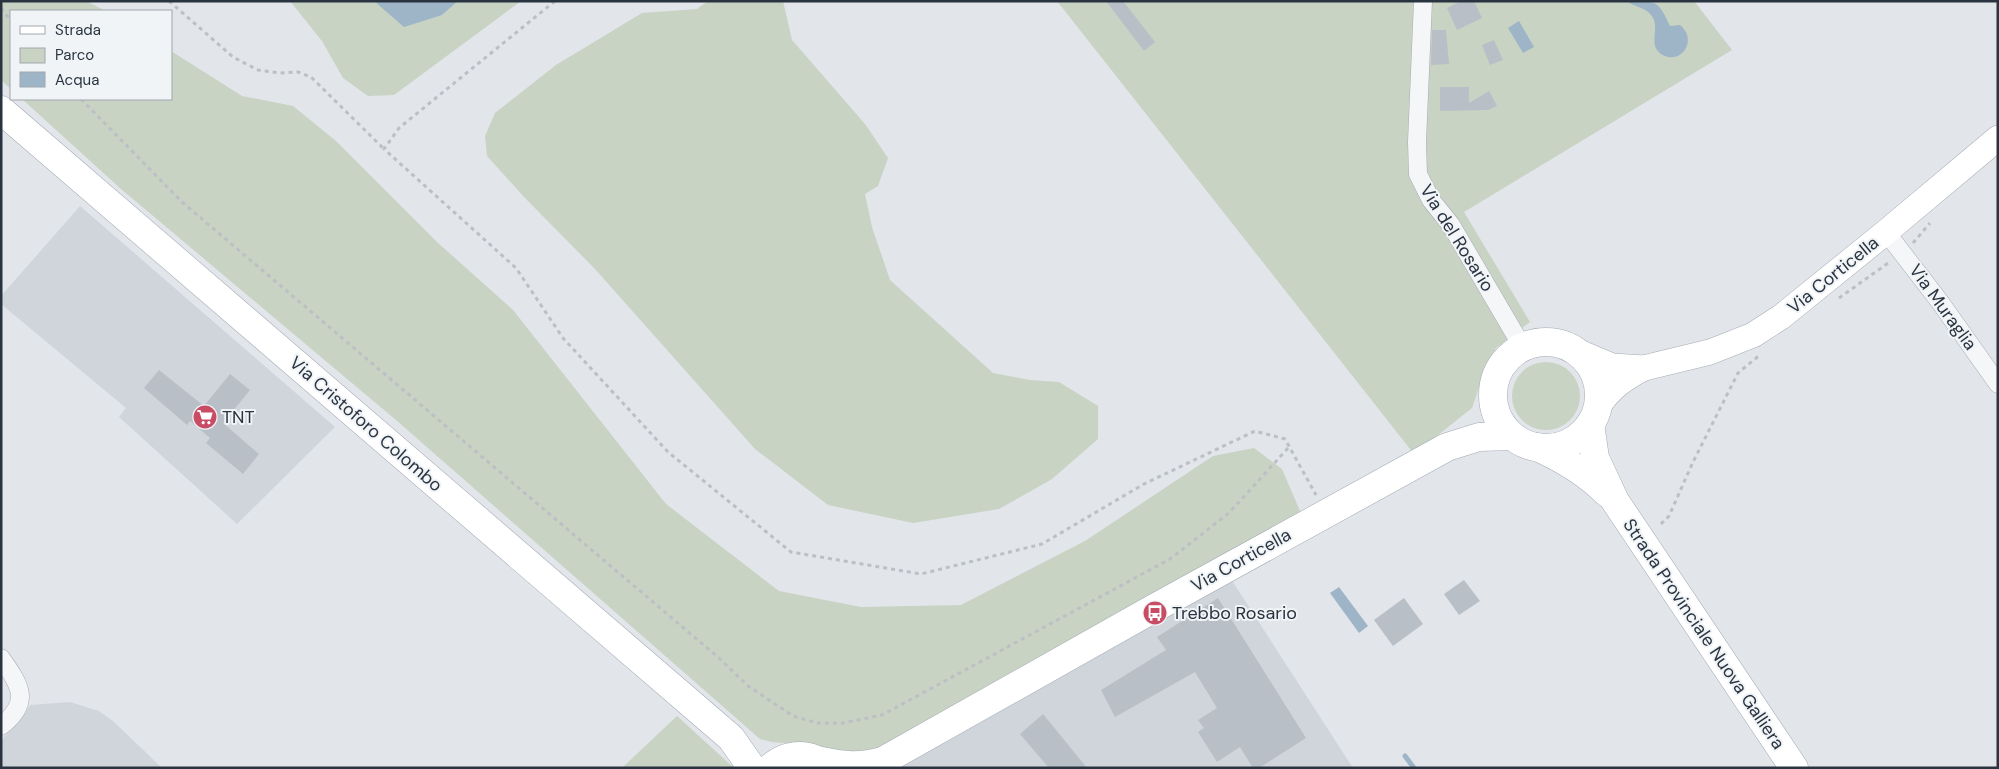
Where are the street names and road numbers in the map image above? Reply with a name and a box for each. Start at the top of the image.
street label: Via del Rosario [1414,180,1500,296]
street label: Via Corticella [1782,231,1884,319]
street label: Via Muraglia [1904,259,1982,355]
street label: Via Cristoforo Colombo [284,351,448,497]
street label: Strada Provinciale Nuova Galliera [1618,514,1790,754]
street label: Via Corticella [1187,523,1295,597]

